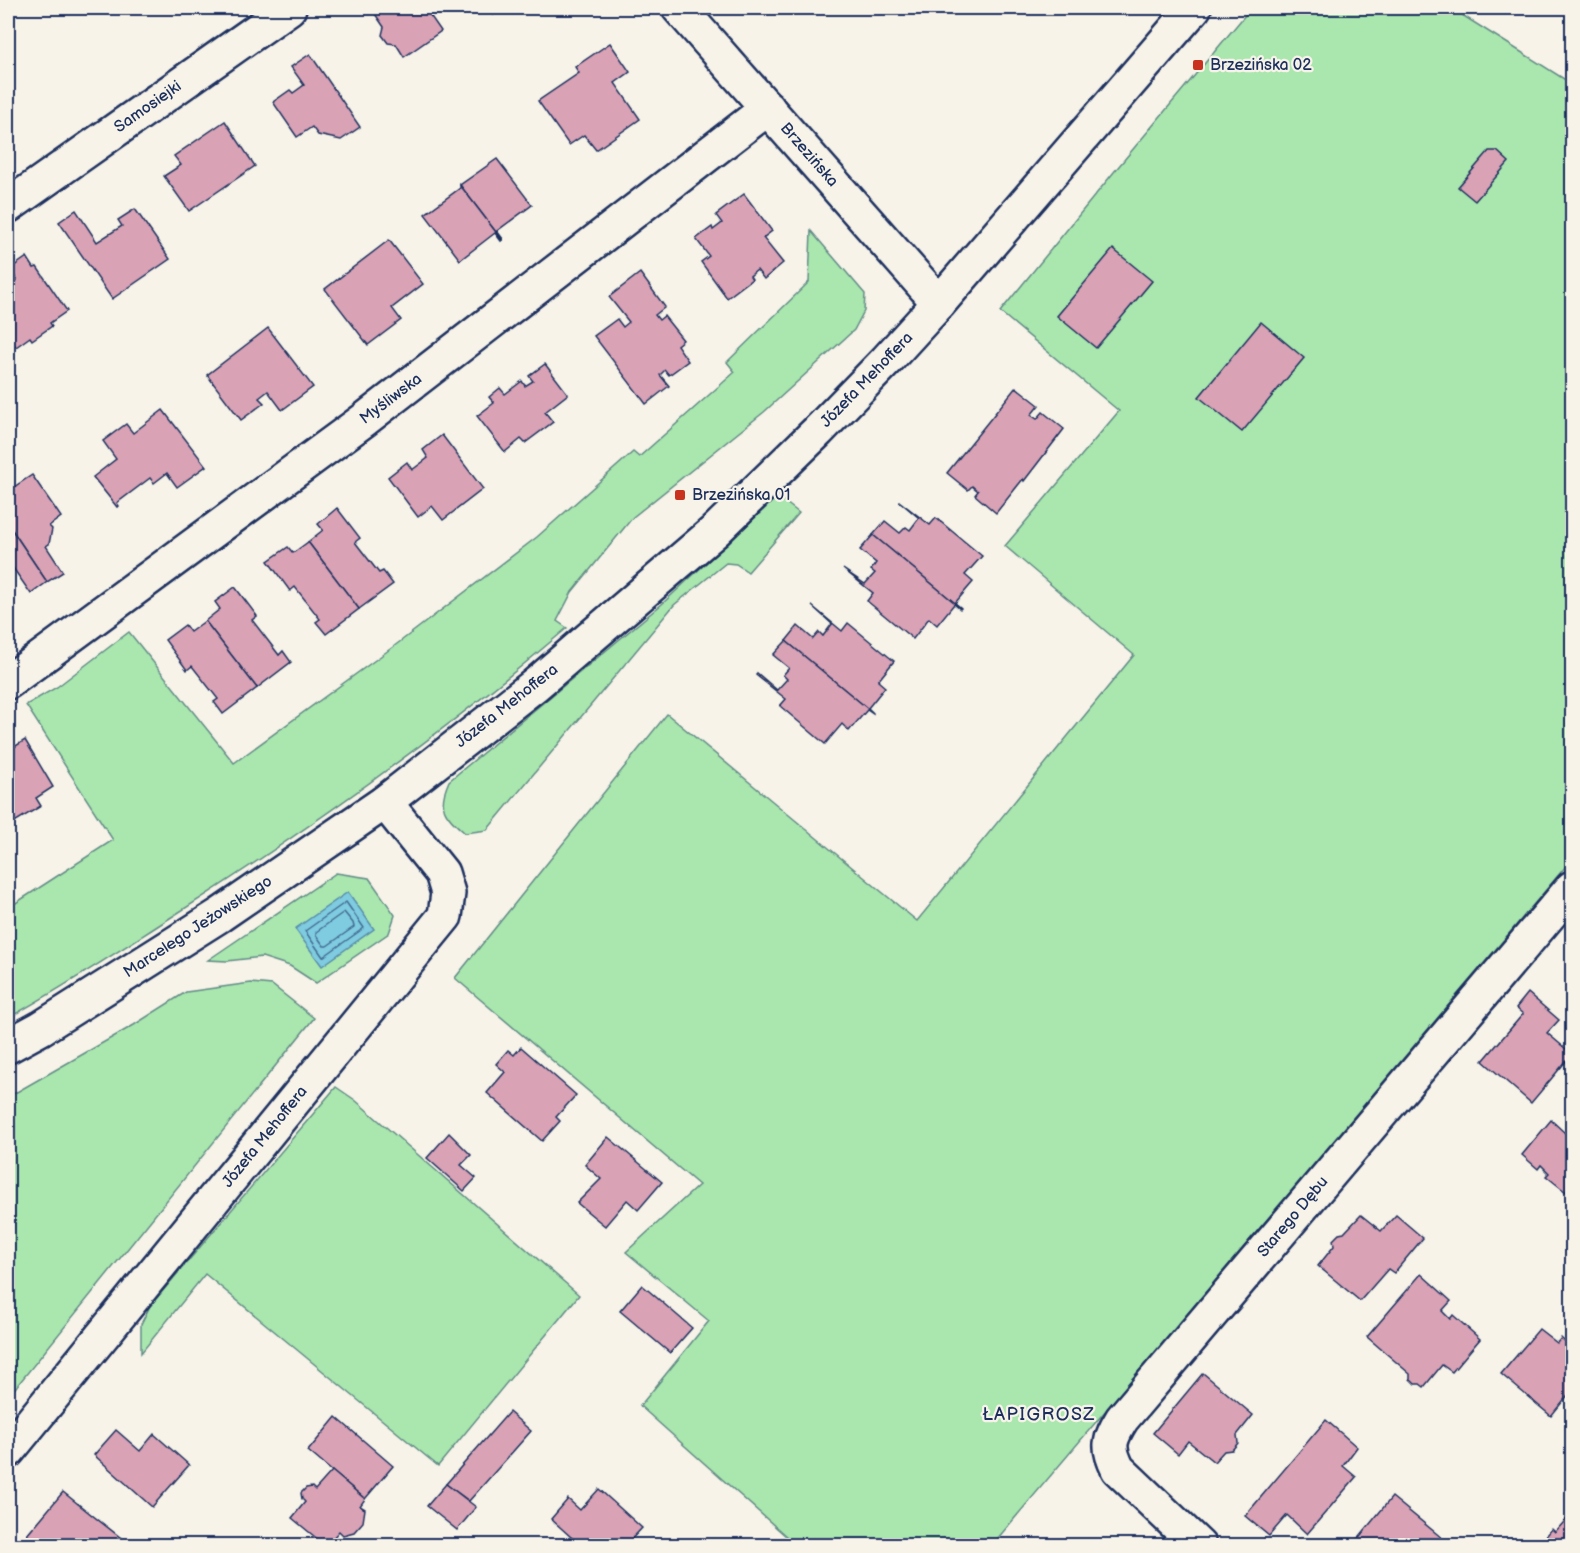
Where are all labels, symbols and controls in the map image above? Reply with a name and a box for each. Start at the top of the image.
place label: Brzezińska 02 [1210,56,1312,75]
marker: Brzezińska 02 [1191,58,1205,72]
street label: Samosiejki [111,77,185,137]
street label: Brzezińska [776,119,842,191]
street label: Józefa Mehoffera [817,328,917,432]
street label: Myśliwska [356,370,426,428]
place label: Brzezińska 01 [692,486,790,505]
marker: Brzezińska 01 [673,488,687,502]
street label: Józefa Mehoffera [452,660,562,752]
street label: Marcelego Jeżowskiego [120,872,276,982]
street label: Józefa Mehoffera [218,1082,312,1192]
street label: Starego Dębu [1254,1173,1332,1261]
district label: ŁAPIGROSZ [982,1404,1096,1425]

